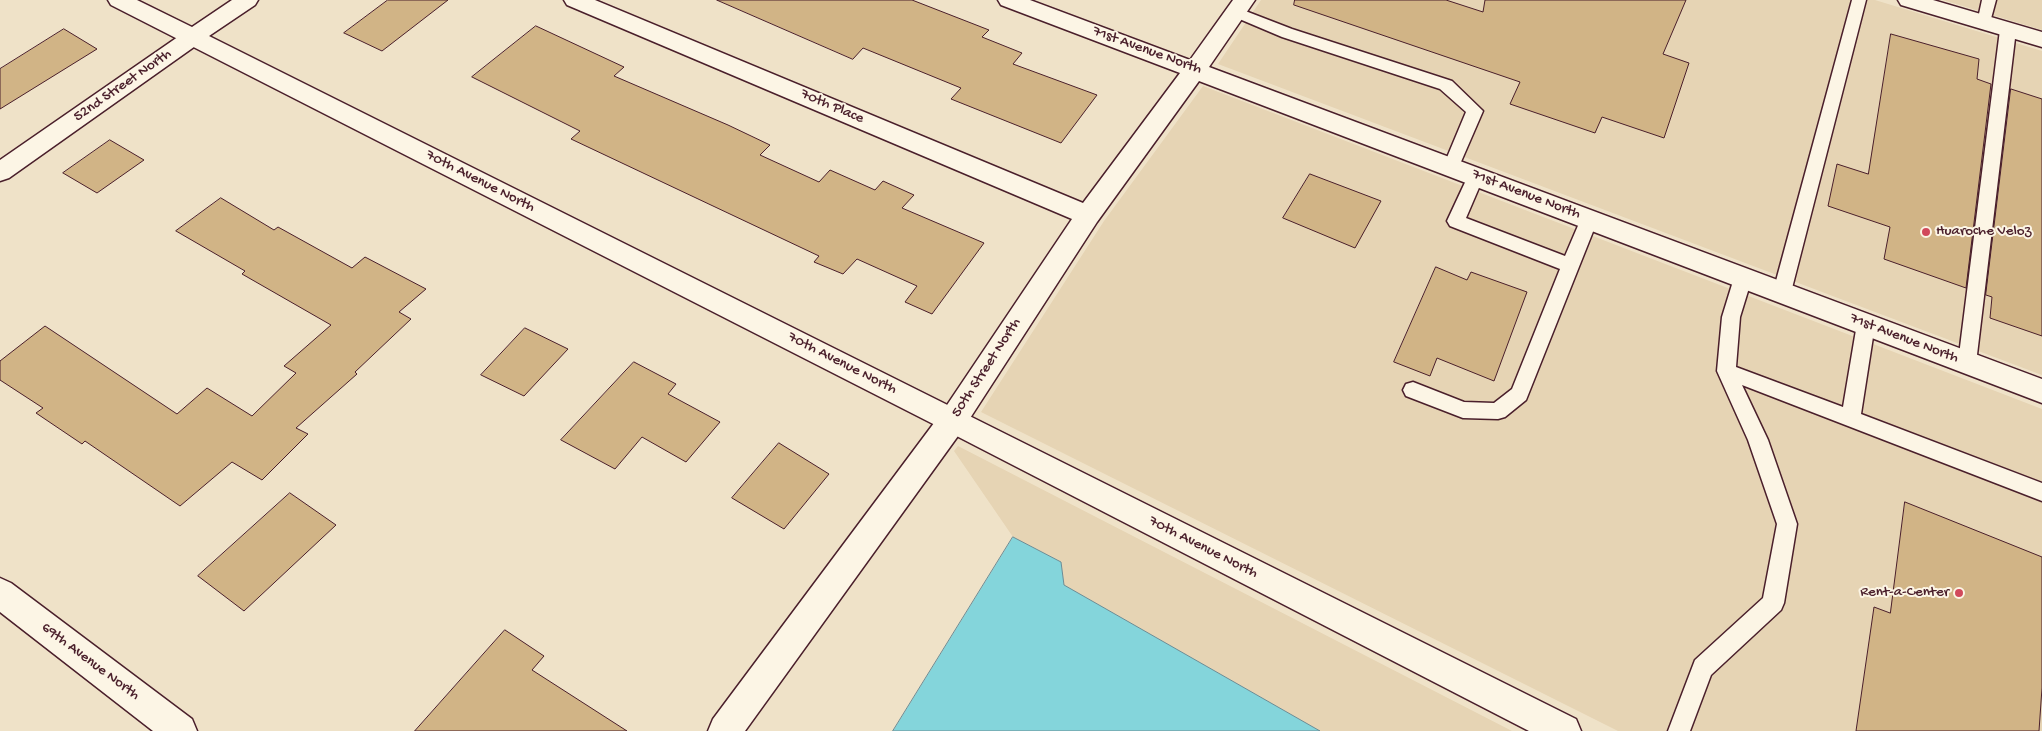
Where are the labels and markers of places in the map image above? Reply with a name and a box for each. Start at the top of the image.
place label: Huaroche Veloz [1936,223,2031,241]
marker: Huaroche Veloz [1920,226,1932,238]
place label: Rent-a-Center [1860,584,1949,602]
marker: Rent-a-Center [1953,587,1965,599]

